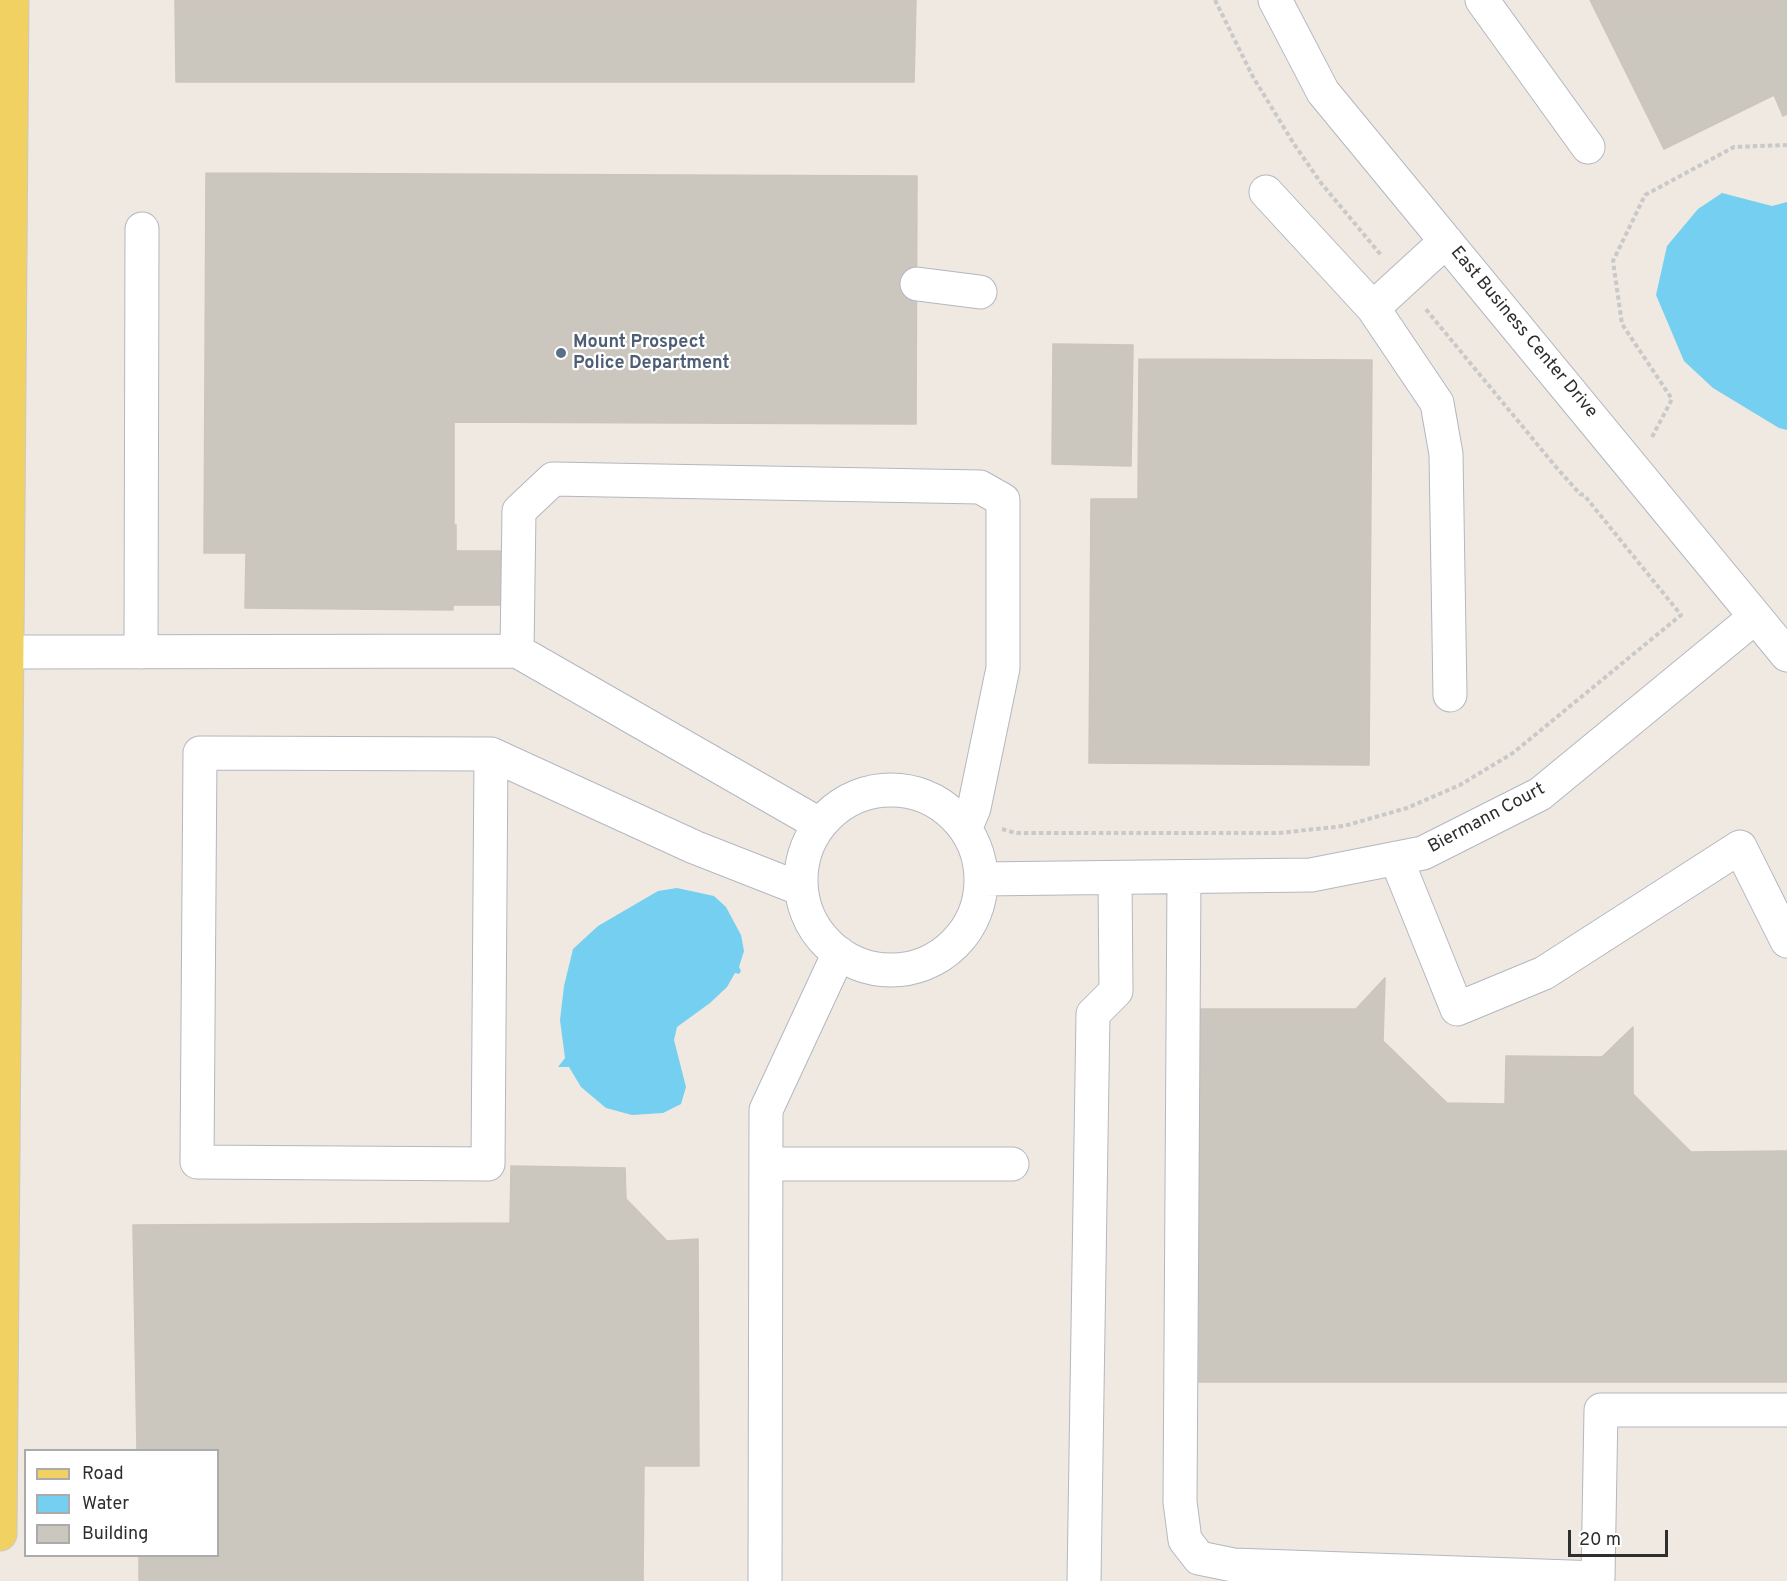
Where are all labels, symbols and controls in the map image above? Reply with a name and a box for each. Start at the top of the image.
street label: East Business Center Drive [1445,243,1601,423]
place label: Mount Prospect Police Department [573,332,730,374]
marker: Mount Prospect Police Department [554,346,568,360]
street label: Biermann Court [1425,779,1549,859]
legend [24,1449,219,1557]
text: Road [82,1463,124,1486]
text: Water [82,1493,129,1516]
scale bar [1571,1518,1672,1556]
text: Building [82,1523,148,1546]
text: 20 m [1579,1529,1621,1552]

